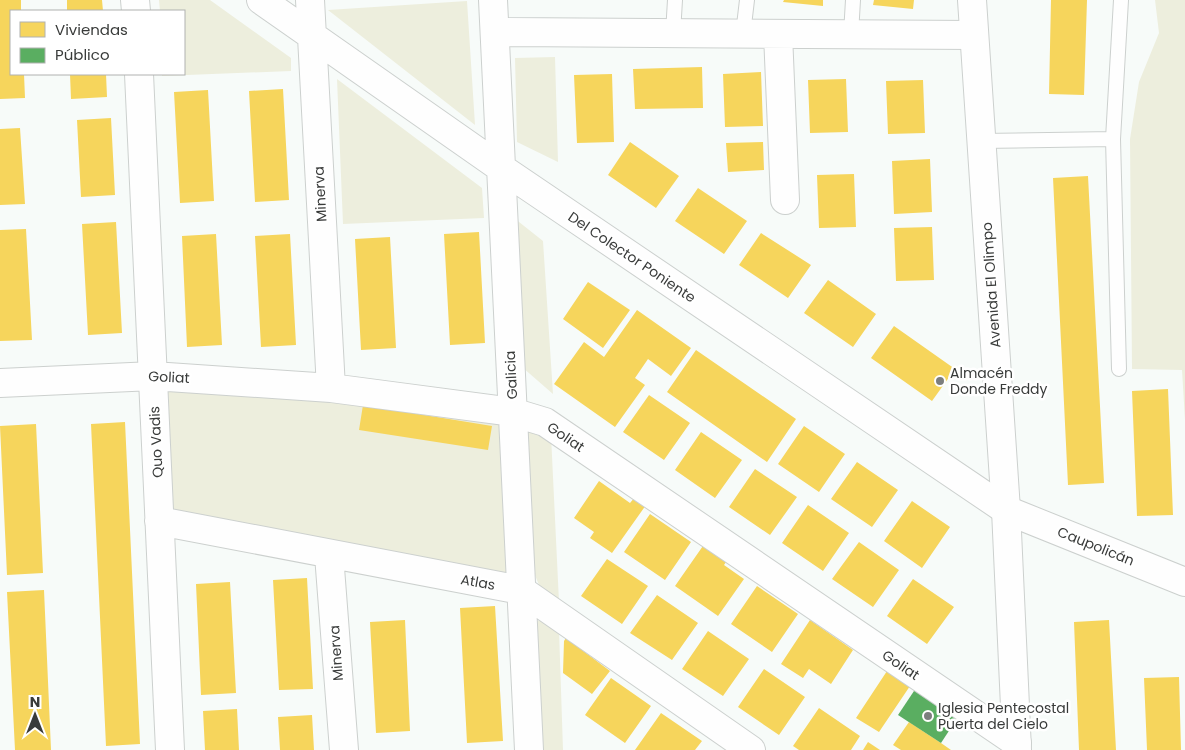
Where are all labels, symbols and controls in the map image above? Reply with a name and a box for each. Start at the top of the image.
legend [10,10,185,75]
text: Viviendas [55,19,128,40]
text: Público [55,44,110,65]
street label: Minerva [309,166,331,222]
street label: Del Colector Poniente [564,207,700,307]
street label: Avenida El Olimpo [977,221,1005,349]
street label: Galicia [500,350,522,400]
place label: Almacén Donde Freddy [950,363,1048,399]
street label: Goliat [148,366,190,388]
marker: Almacén Donde Freddy [934,375,946,387]
street label: Quo Vadis [144,406,168,478]
street label: Goliat [543,417,589,457]
street label: Caupolicán [1054,521,1138,571]
street label: Atlas [459,569,497,595]
street label: Minerva [324,625,348,681]
street label: Goliat [878,645,924,685]
north arrow [10,690,60,740]
text: N [30,692,40,712]
place label: Iglesia Pentecostal Puerta del Cielo [938,698,1069,734]
marker: Iglesia Pentecostal Puerta del Cielo [922,710,934,722]

